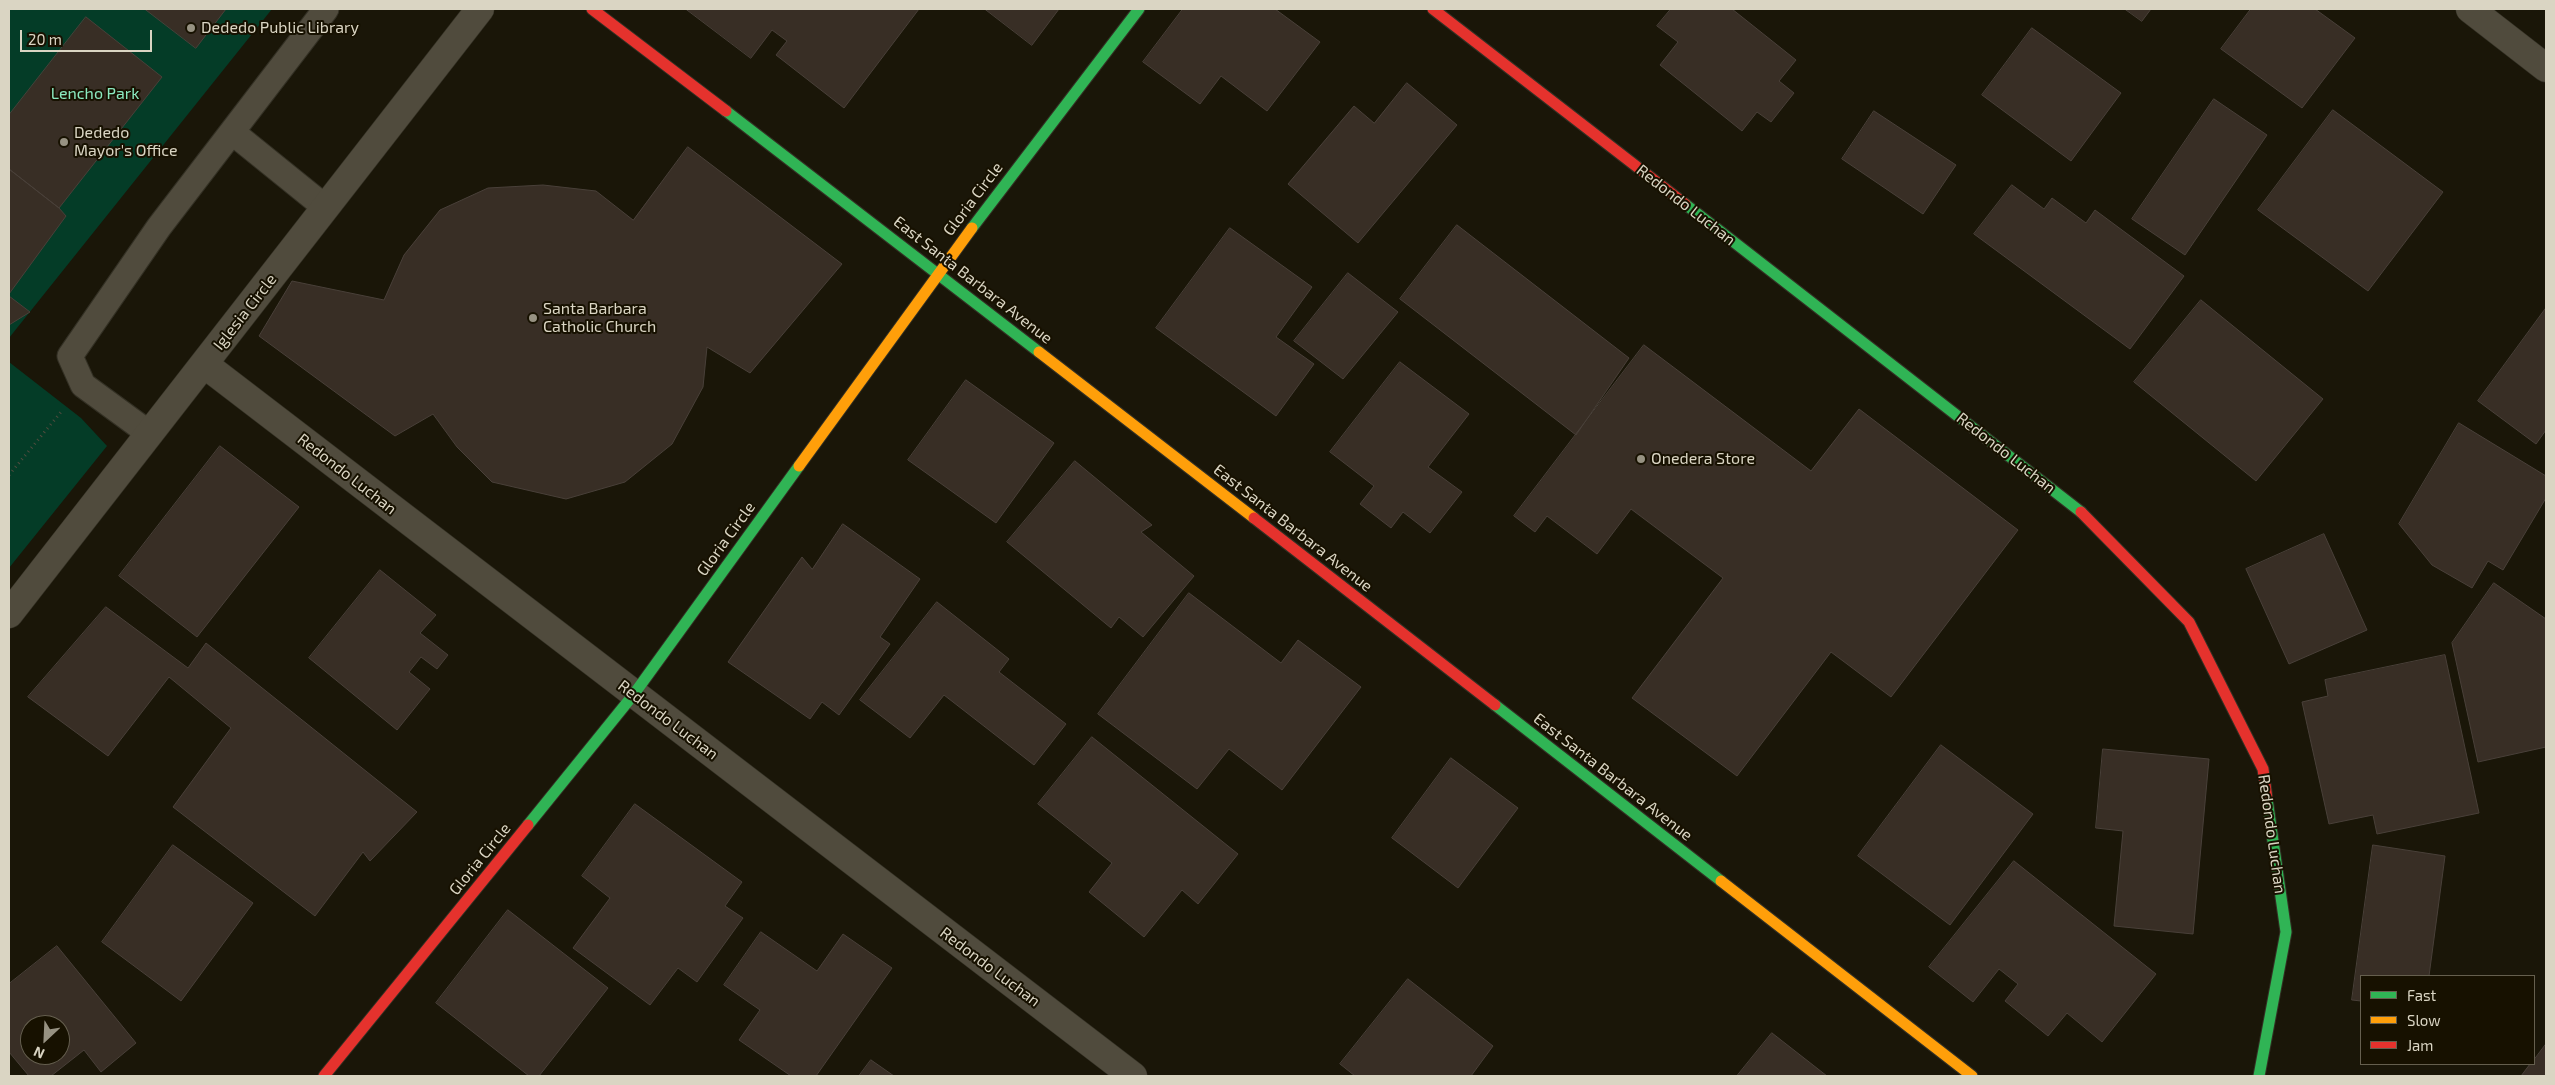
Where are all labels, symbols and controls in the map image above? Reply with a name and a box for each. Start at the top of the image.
place label: Dededo Public Library [201,18,359,38]
scale bar [22,20,155,52]
marker: Dededo Public Library [185,22,197,34]
text: 20 m [28,30,62,48]
park label: Lencho Park [51,84,139,104]
place label: Dededo Mayor's Office [74,123,178,161]
marker: Dededo Mayor's Office [58,136,70,148]
street label: Gloria Circle [939,158,1007,240]
street label: Redondo Luchan [1633,160,1739,250]
street label: East Santa Barbara Avenue [890,212,1056,348]
street label: Iglesia Circle [209,270,281,354]
place label: Santa Barbara Catholic Church [543,299,656,337]
marker: Santa Barbara Catholic Church [527,312,539,324]
street label: Redondo Luchan [1953,408,2059,498]
street label: Redondo Luchan [294,429,400,519]
place label: Onedera Store [1651,449,1755,469]
marker: Onedera Store [1635,453,1647,465]
street label: East Santa Barbara Avenue [1210,460,1376,596]
street label: Gloria Circle [693,498,759,580]
street label: Redondo Luchan [614,676,722,764]
street label: East Santa Barbara Avenue [1530,709,1696,845]
street label: Redondo Luchan [2254,773,2290,895]
street label: Gloria Circle [445,819,515,899]
street label: Redondo Luchan [936,923,1044,1011]
legend [2360,975,2535,1065]
text: Fast [2407,986,2436,1004]
text: Slow [2407,1011,2441,1029]
north arrow [20,1015,70,1065]
text: Jam [2407,1036,2433,1054]
text: N [31,1043,47,1063]

